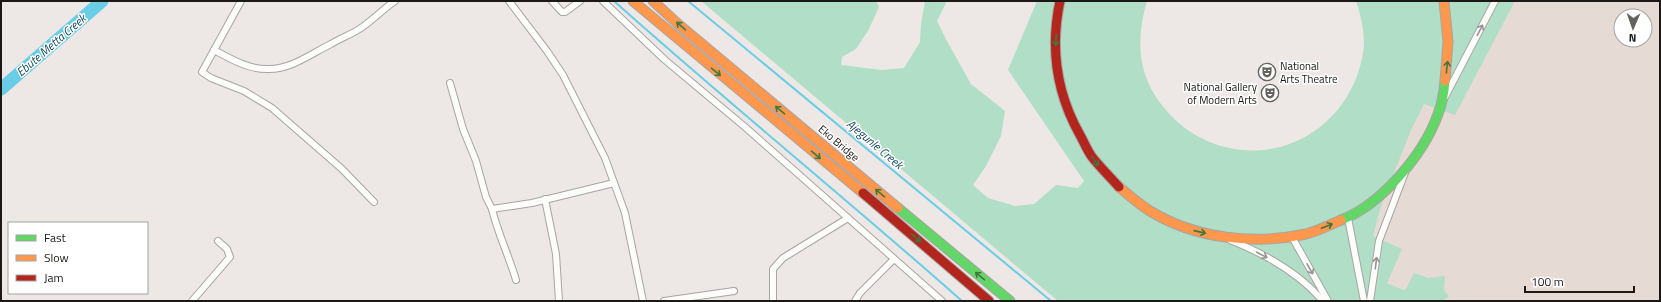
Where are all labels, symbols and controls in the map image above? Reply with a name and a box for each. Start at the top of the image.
water label: Ebute Metta Creek [12,8,91,81]
north arrow [1613,8,1653,48]
one-way arrow [676,22,686,31]
one-way arrow [1477,24,1484,36]
text: N [1629,30,1637,46]
one-way arrow [1052,33,1059,46]
place label: National Arts Theatre [1280,58,1338,87]
one-way arrow [1443,61,1450,74]
theatre icon: National Arts Theatre [1257,62,1277,82]
one-way arrow [711,67,721,76]
place label: National Gallery of Modern Arts [1184,79,1258,108]
theatre icon: National Gallery of Modern Arts [1260,83,1280,103]
one-way arrow [775,105,786,114]
water label: Ajegunle Creek [842,115,909,175]
street label: Eko Bridge [815,121,863,165]
one-way arrow [811,150,821,159]
one-way arrow [1091,155,1099,166]
one-way arrow [875,189,885,198]
one-way arrow [1321,221,1333,229]
legend [8,222,148,294]
text: Fast [44,228,67,247]
one-way arrow [1193,229,1206,237]
one-way arrow [910,234,921,243]
text: Slow [44,248,69,267]
one-way arrow [1256,251,1268,259]
one-way arrow [1372,257,1380,270]
one-way arrow [1307,263,1315,275]
text: Jam [44,268,64,287]
scale bar [1525,268,1634,294]
one-way arrow [975,272,986,280]
text: 100 m [1531,272,1564,291]

